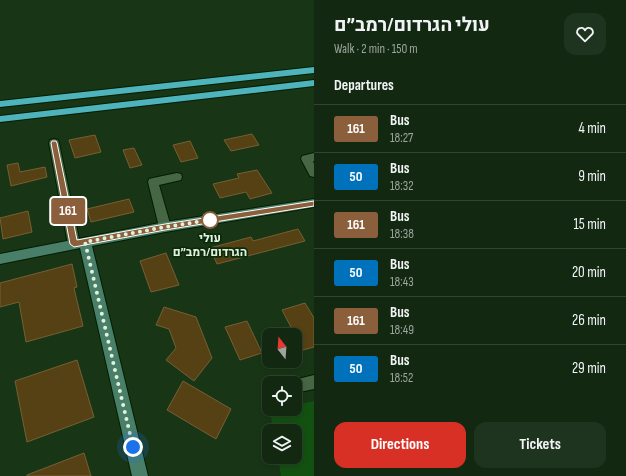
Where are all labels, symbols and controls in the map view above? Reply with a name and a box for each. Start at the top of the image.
button: heart [564,13,606,55]
text: עולי הגרדום/רמב״ם [334,14,490,37]
text: Walk · 2 min · 150 m [334,41,418,57]
text: Departures [334,76,394,95]
text: Bus [390,111,409,130]
text: 4 min [579,119,606,138]
text: 161 [347,120,365,137]
text: 18:27 [390,130,413,146]
text: Bus [390,159,409,178]
text: 9 min [578,167,606,186]
text: 50 [350,168,362,185]
text: 18:32 [390,178,414,194]
line badge: 161 [45,198,91,224]
text: 161 [59,202,77,219]
text: Bus [390,207,409,226]
marker: עולי הגרדום/רמב״ם [201,211,219,229]
text: 15 min [574,215,606,234]
text: 161 [347,216,365,233]
text: 18:38 [390,226,414,242]
place label: עולי הגרדום/רמב״ם [173,231,247,260]
text: Bus [390,255,409,274]
text: 20 min [572,263,606,282]
text: 50 [350,264,362,281]
text: 18:43 [390,274,414,290]
text: Bus [390,303,409,322]
text: 26 min [572,311,606,330]
text: 161 [347,312,365,329]
text: 18:49 [390,322,414,338]
north arrow [262,328,302,368]
map controls [262,328,302,464]
text: Bus [390,351,409,370]
text: 29 min [572,359,606,378]
text: 50 [350,360,362,377]
text: 18:52 [390,370,413,386]
button: locate [262,376,302,416]
button: Directions [334,422,466,468]
button: Tickets [474,422,606,468]
button: layers [262,424,302,464]
your location [123,437,143,457]

